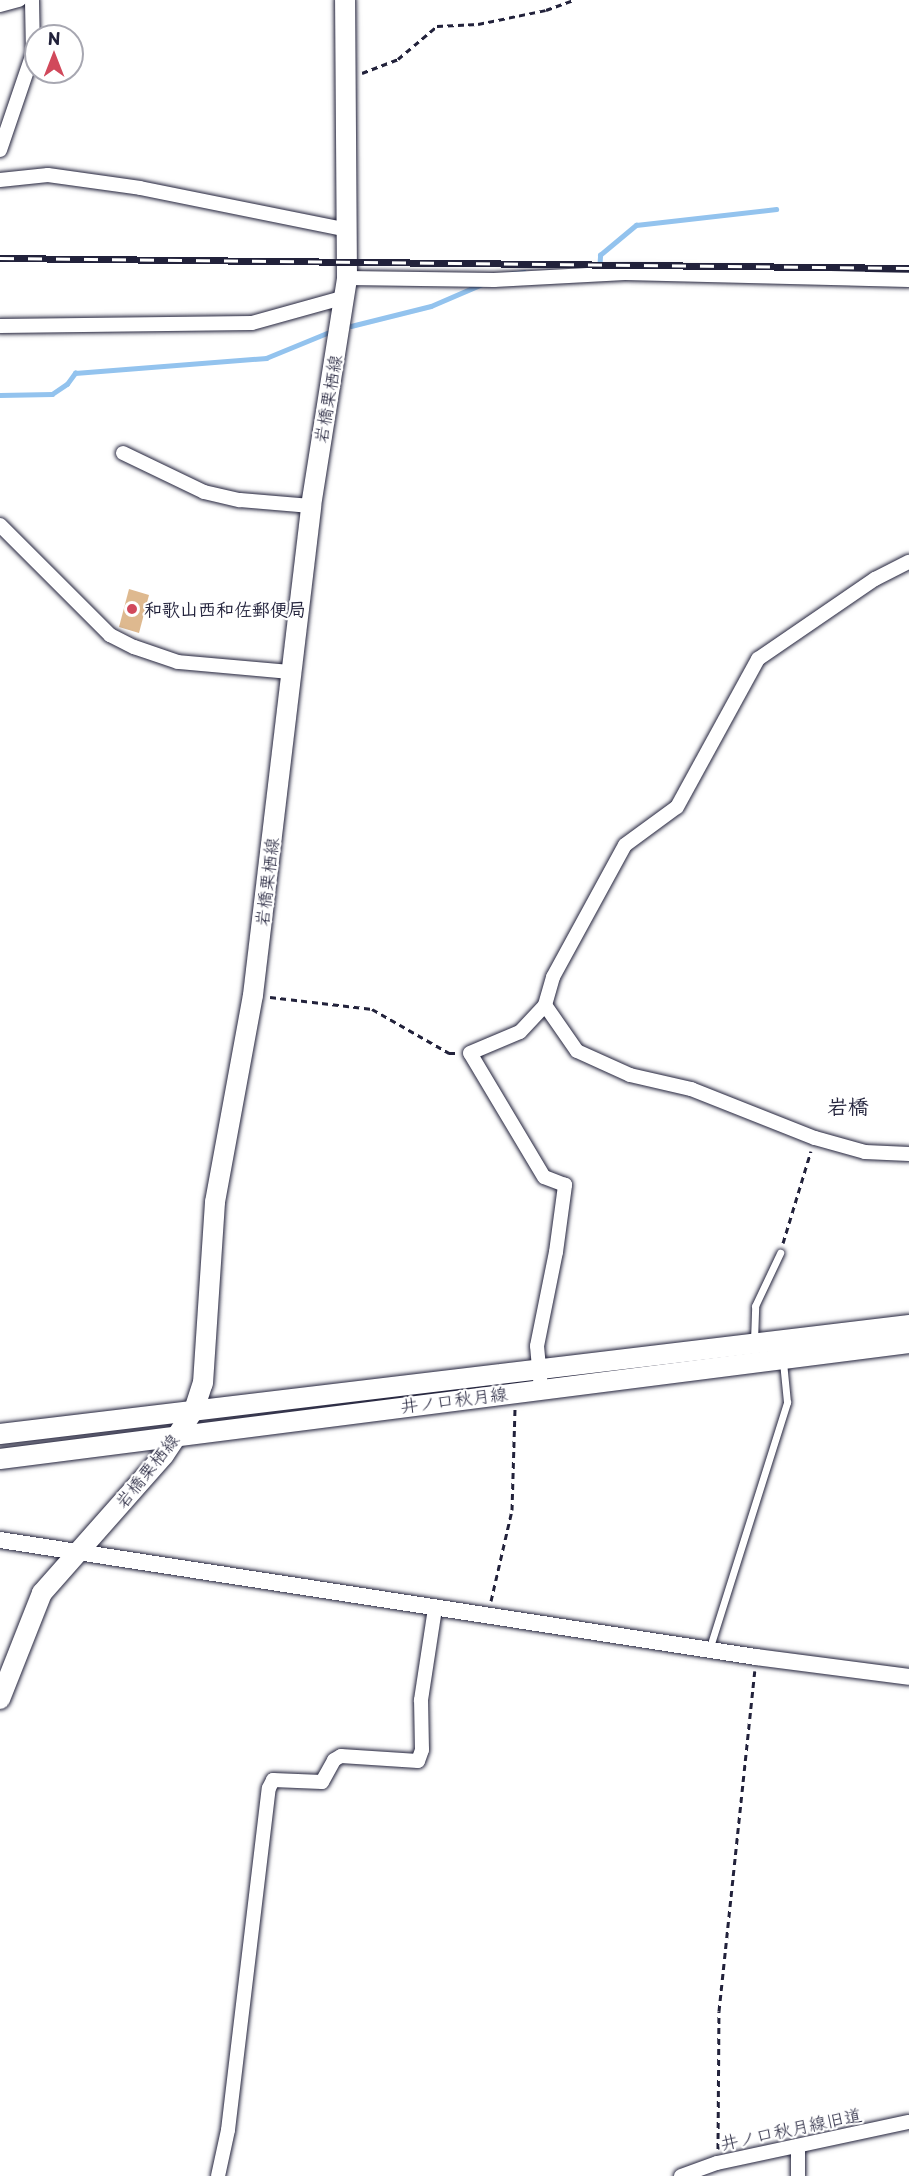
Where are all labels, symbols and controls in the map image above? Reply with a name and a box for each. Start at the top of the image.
north arrow [24,24,84,84]
text: N [48,26,60,50]
street label: 岩橋栗栖線 [310,353,346,445]
place label: 和歌山西和佐郵便局 [144,598,306,620]
marker: 和歌山西和佐郵便局 [125,602,139,616]
street label: 岩橋栗栖線 [251,836,283,928]
district label: 岩橋 [827,1092,869,1118]
street label: 井ノ口秋月線 [399,1383,509,1417]
street label: 岩橋栗栖線 [110,1429,184,1513]
street label: 井ノ口秋月線旧道 [718,2103,864,2155]

